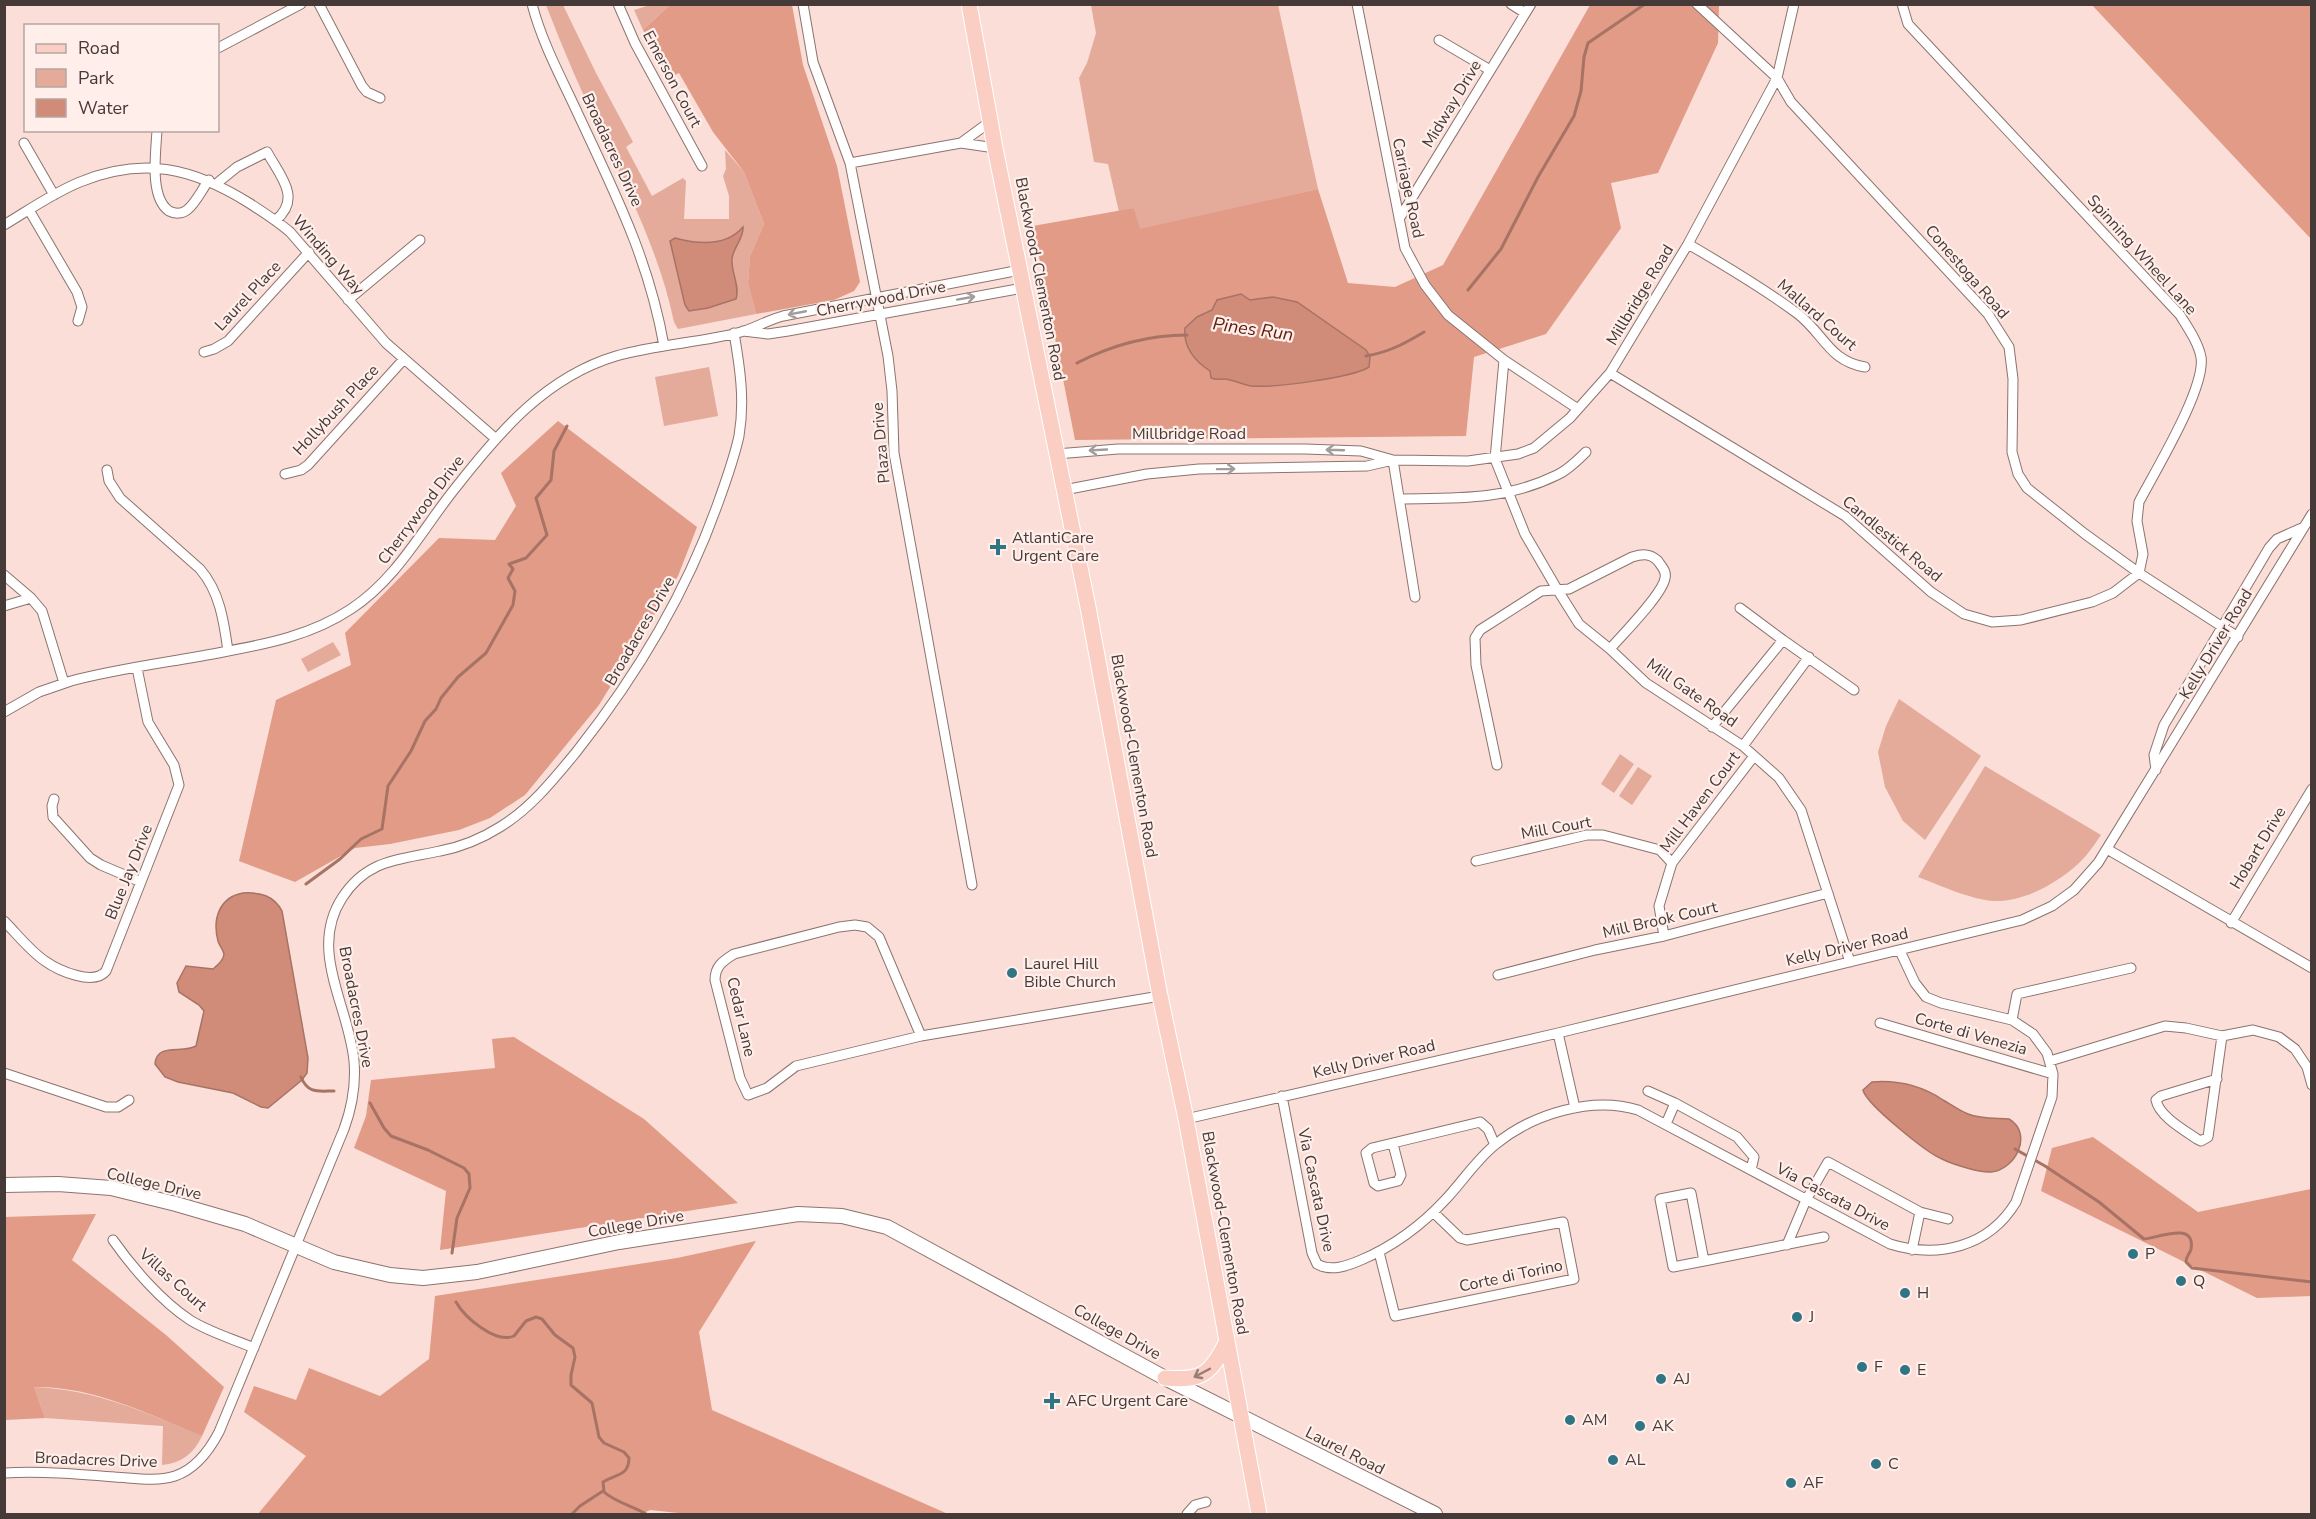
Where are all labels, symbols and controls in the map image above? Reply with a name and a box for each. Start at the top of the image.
legend [24,24,219,132]
street label: Emerson Court [637,27,707,132]
text: Road [78,36,120,60]
street label: Midway Drive [1417,56,1487,152]
text: Park [78,66,115,90]
street label: Broadacres Drive [576,90,648,210]
text: Water [78,96,129,120]
street label: Carriage Road [1387,136,1429,240]
street label: Blackwood-Clementon Road [1010,176,1070,382]
street label: Spinning Wheel Lane [2082,190,2202,320]
street label: Winding Way [287,210,369,300]
street label: Conestoga Road [1920,220,2014,324]
street label: Millbridge Road [1601,240,1679,350]
street label: Laurel Place [210,256,286,336]
street label: Mallard Court [1772,274,1862,356]
street label: Cherrywood Drive [814,276,948,322]
one-way arrow [956,292,976,303]
one-way arrow [788,308,808,319]
water label: Pines Run [1211,311,1295,347]
street label: Hollybush Place [288,360,384,460]
street label: Plaza Drive [867,402,895,484]
street label: Millbridge Road [1132,423,1246,445]
one-way arrow [1089,444,1109,455]
one-way arrow [1326,445,1346,456]
street label: Cherrywood Drive [373,451,469,569]
one-way arrow [1215,463,1235,474]
street label: Candlestick Road [1837,491,1947,587]
place label: AtlantiCare Urgent Care [1012,527,1099,567]
marker: AtlantiCare Urgent Care [989,538,1007,556]
street label: Broadacres Drive [600,572,680,690]
street label: Kelly Driver Road [2174,585,2258,703]
street label: Blackwood-Clementon Road [1105,652,1163,860]
street label: Mill Gate Road [1642,653,1742,733]
street label: Mill Haven Court [1655,747,1746,857]
street label: Hobart Drive [2225,803,2291,893]
street label: Mill Court [1519,811,1593,845]
street label: Blue Jay Drive [100,821,158,923]
street label: Mill Brook Court [1600,896,1720,944]
street label: Kelly Driver Road [1784,922,1910,972]
street label: Broadacres Drive [333,945,379,1069]
place label: Laurel Hill Bible Church [1024,953,1116,993]
marker: Laurel Hill Bible Church [1005,966,1019,980]
street label: Cedar Lane [721,975,761,1059]
street label: Corte di Venezia [1912,1007,2030,1061]
street label: Kelly Driver Road [1311,1034,1437,1084]
street label: Via Cascata Drive [1292,1125,1340,1254]
street label: Blackwood-Clementon Road [1196,1129,1254,1337]
street label: Via Cascata Drive [1771,1157,1894,1236]
street label: College Drive [104,1162,204,1206]
street label: College Drive [586,1205,686,1243]
street label: Villas Court [134,1243,212,1317]
place label: P [2145,1243,2155,1265]
marker: P [2126,1247,2140,1261]
street label: Corte di Torino [1457,1254,1565,1298]
place label: Q [2193,1270,2205,1292]
marker: Q [2174,1274,2188,1288]
place label: H [1917,1282,1929,1304]
marker: H [1898,1286,1912,1300]
street label: College Drive [1069,1299,1165,1365]
place label: J [1808,1306,1814,1328]
marker: J [1790,1310,1804,1324]
place label: F [1874,1356,1883,1378]
place label: E [1917,1359,1926,1381]
marker: F [1855,1360,1869,1374]
marker: E [1898,1363,1912,1377]
one-way arrow [1194,1367,1212,1379]
place label: AJ [1673,1368,1690,1390]
marker: AJ [1654,1372,1668,1386]
place label: AFC Urgent Care [1066,1390,1188,1412]
marker: AFC Urgent Care [1043,1392,1061,1410]
place label: AM [1582,1409,1607,1431]
marker: AM [1563,1413,1577,1427]
place label: AK [1652,1415,1675,1437]
marker: AK [1633,1419,1647,1433]
street label: Laurel Road [1302,1422,1388,1480]
street label: Broadacres Drive [34,1447,158,1473]
place label: AL [1625,1449,1646,1471]
marker: AL [1606,1453,1620,1467]
place label: C [1888,1453,1899,1475]
marker: C [1869,1457,1883,1471]
place label: AF [1803,1472,1824,1494]
marker: AF [1784,1476,1798,1490]

